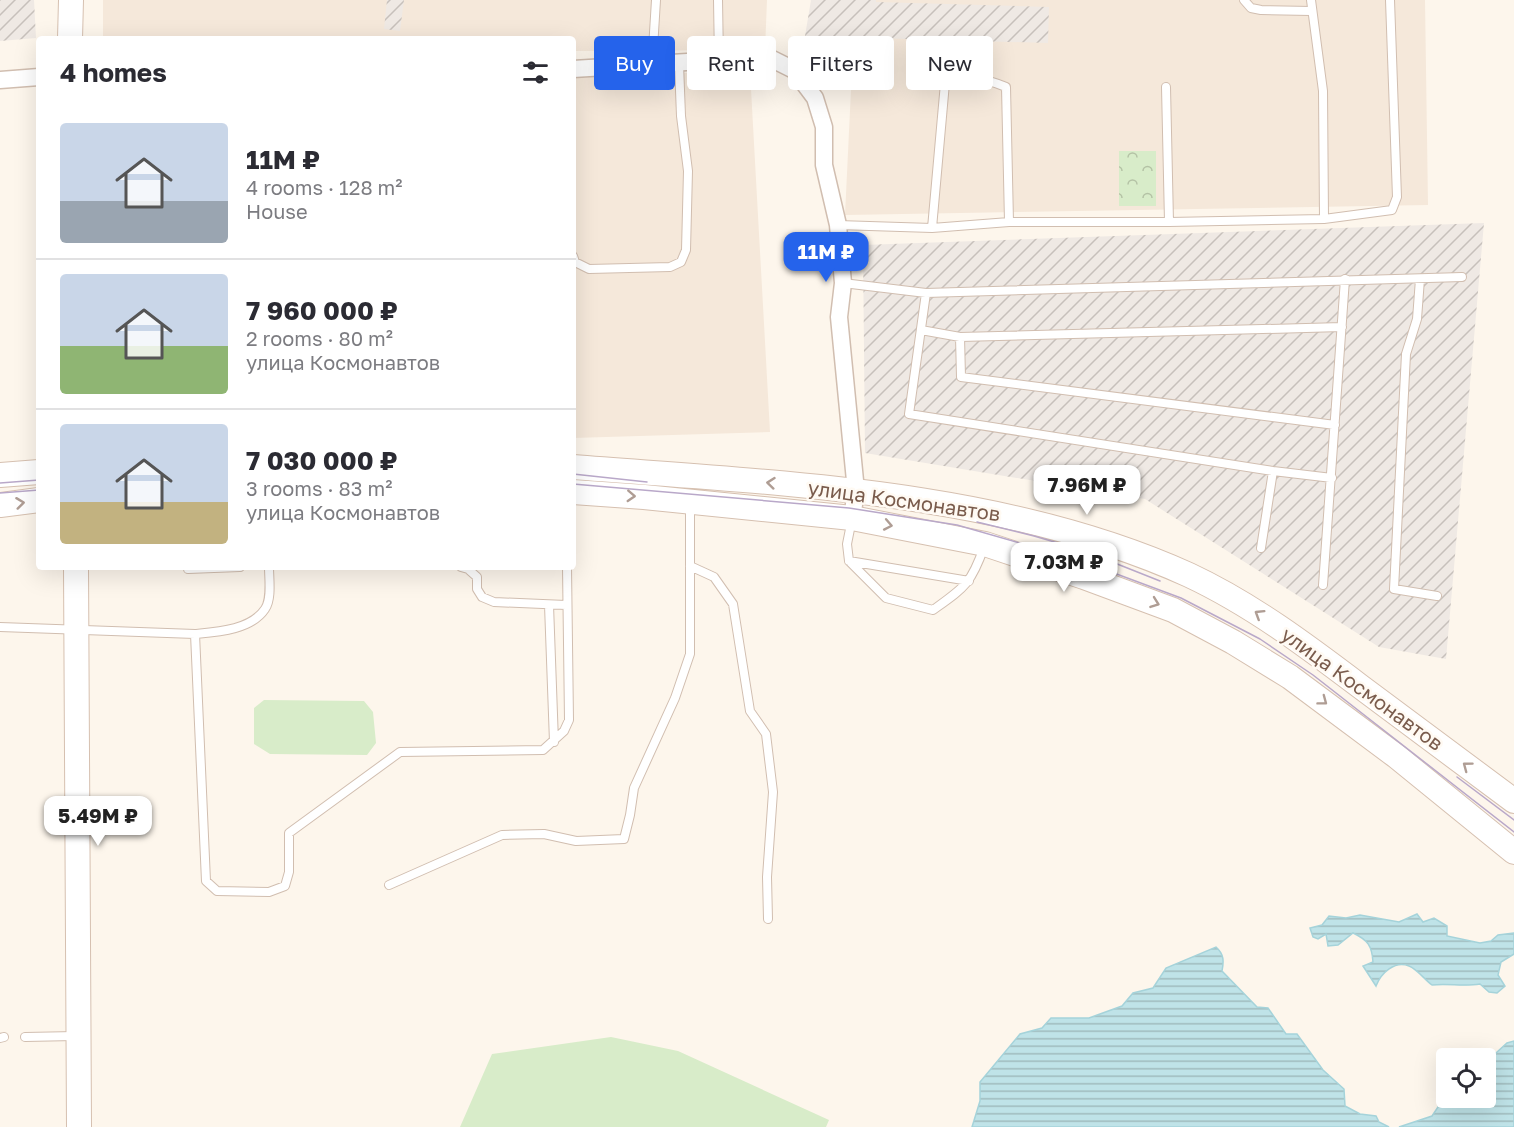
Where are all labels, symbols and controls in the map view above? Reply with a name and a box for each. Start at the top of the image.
chip: Buy [594,36,675,90]
chip: Rent [687,36,776,90]
chip: Filters [788,36,894,90]
chip: New [906,36,993,90]
icon: filters [519,56,552,89]
text: 4 homes [60,57,167,88]
text: 11M ₽ [246,144,320,175]
icon: home [108,147,180,219]
text: 4 rooms · 128 m² [246,175,403,199]
text: House [246,199,308,223]
pin: 11M ₽ [784,232,868,283]
text: 11M ₽ [798,239,854,263]
text: 7 960 000 ₽ [246,295,398,326]
icon: home [108,298,180,370]
text: 2 rooms · 80 m² [246,326,393,350]
text: улица Космонавтов [246,350,440,374]
text: 7 030 000 ₽ [246,445,398,476]
icon: home [108,448,180,520]
pin: 7.96M ₽ [1032,465,1142,516]
text: 7.96M ₽ [1048,472,1127,496]
street label: улица Космонавтов [806,475,1002,525]
text: 3 rooms · 83 m² [246,476,392,500]
one-way arrow [766,477,776,490]
one-way arrow [627,489,636,502]
one-way arrow [15,497,24,509]
text: улица Космонавтов [246,500,440,524]
one-way arrow [882,518,892,531]
pin: 7.03M ₽ [1009,542,1119,593]
text: 7.03M ₽ [1025,549,1103,573]
one-way arrow [1149,596,1160,609]
one-way arrow [1254,611,1265,622]
street label: улица Космонавтов [1277,621,1448,755]
one-way arrow [1316,694,1327,705]
one-way arrow [1463,762,1474,773]
pin: 5.49M ₽ [43,796,153,847]
text: 5.49M ₽ [58,803,138,827]
map controls [1436,1048,1496,1108]
button: locate [1436,1048,1496,1108]

